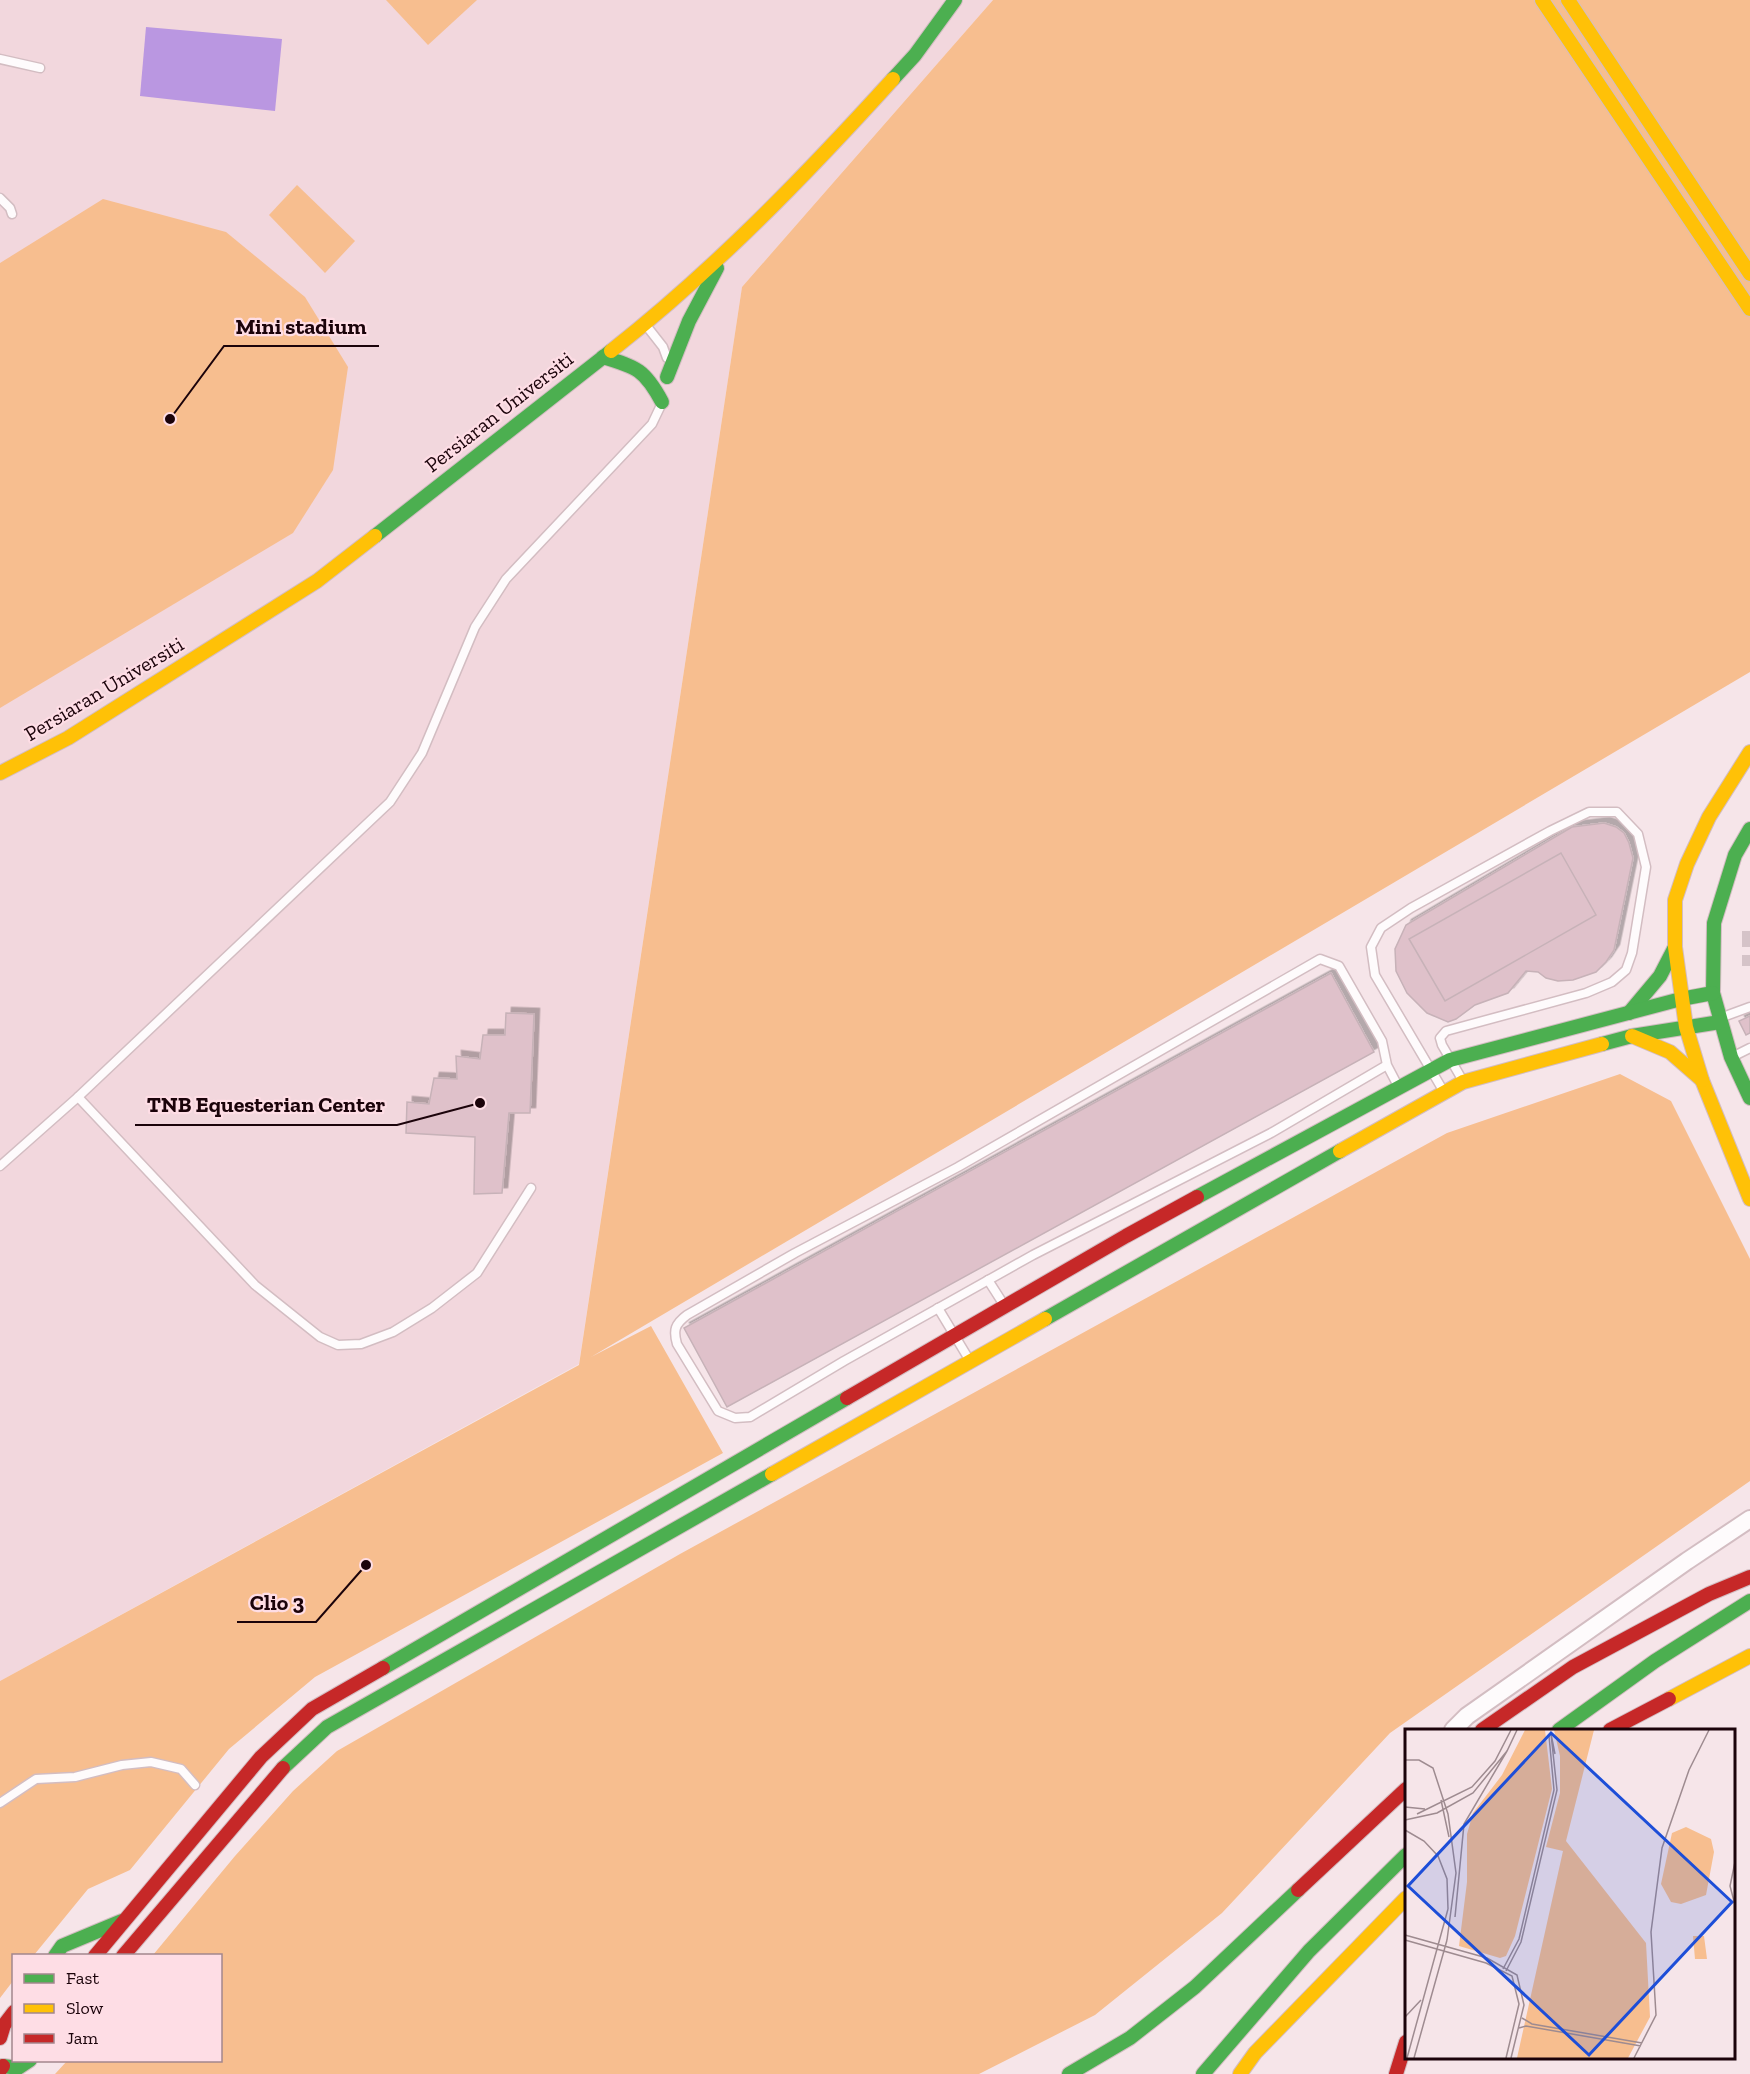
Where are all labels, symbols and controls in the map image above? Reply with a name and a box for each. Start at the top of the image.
callout: Mini stadium [224,306,379,346]
text: Mini stadium [235,313,367,340]
street label: Persiaran Universiti [420,346,578,477]
street label: Persiaran Universiti [20,631,188,746]
callout: TNB Equesterian Center [135,1085,397,1125]
text: TNB Equesterian Center [147,1091,386,1118]
callout: Clio 3 [237,1582,316,1622]
text: Clio 3 [250,1589,304,1616]
inset map [1405,1729,1735,2059]
legend [12,1954,222,2062]
text: Fast [66,1967,99,1989]
text: Slow [66,1997,103,2019]
text: Jam [66,2027,98,2049]

